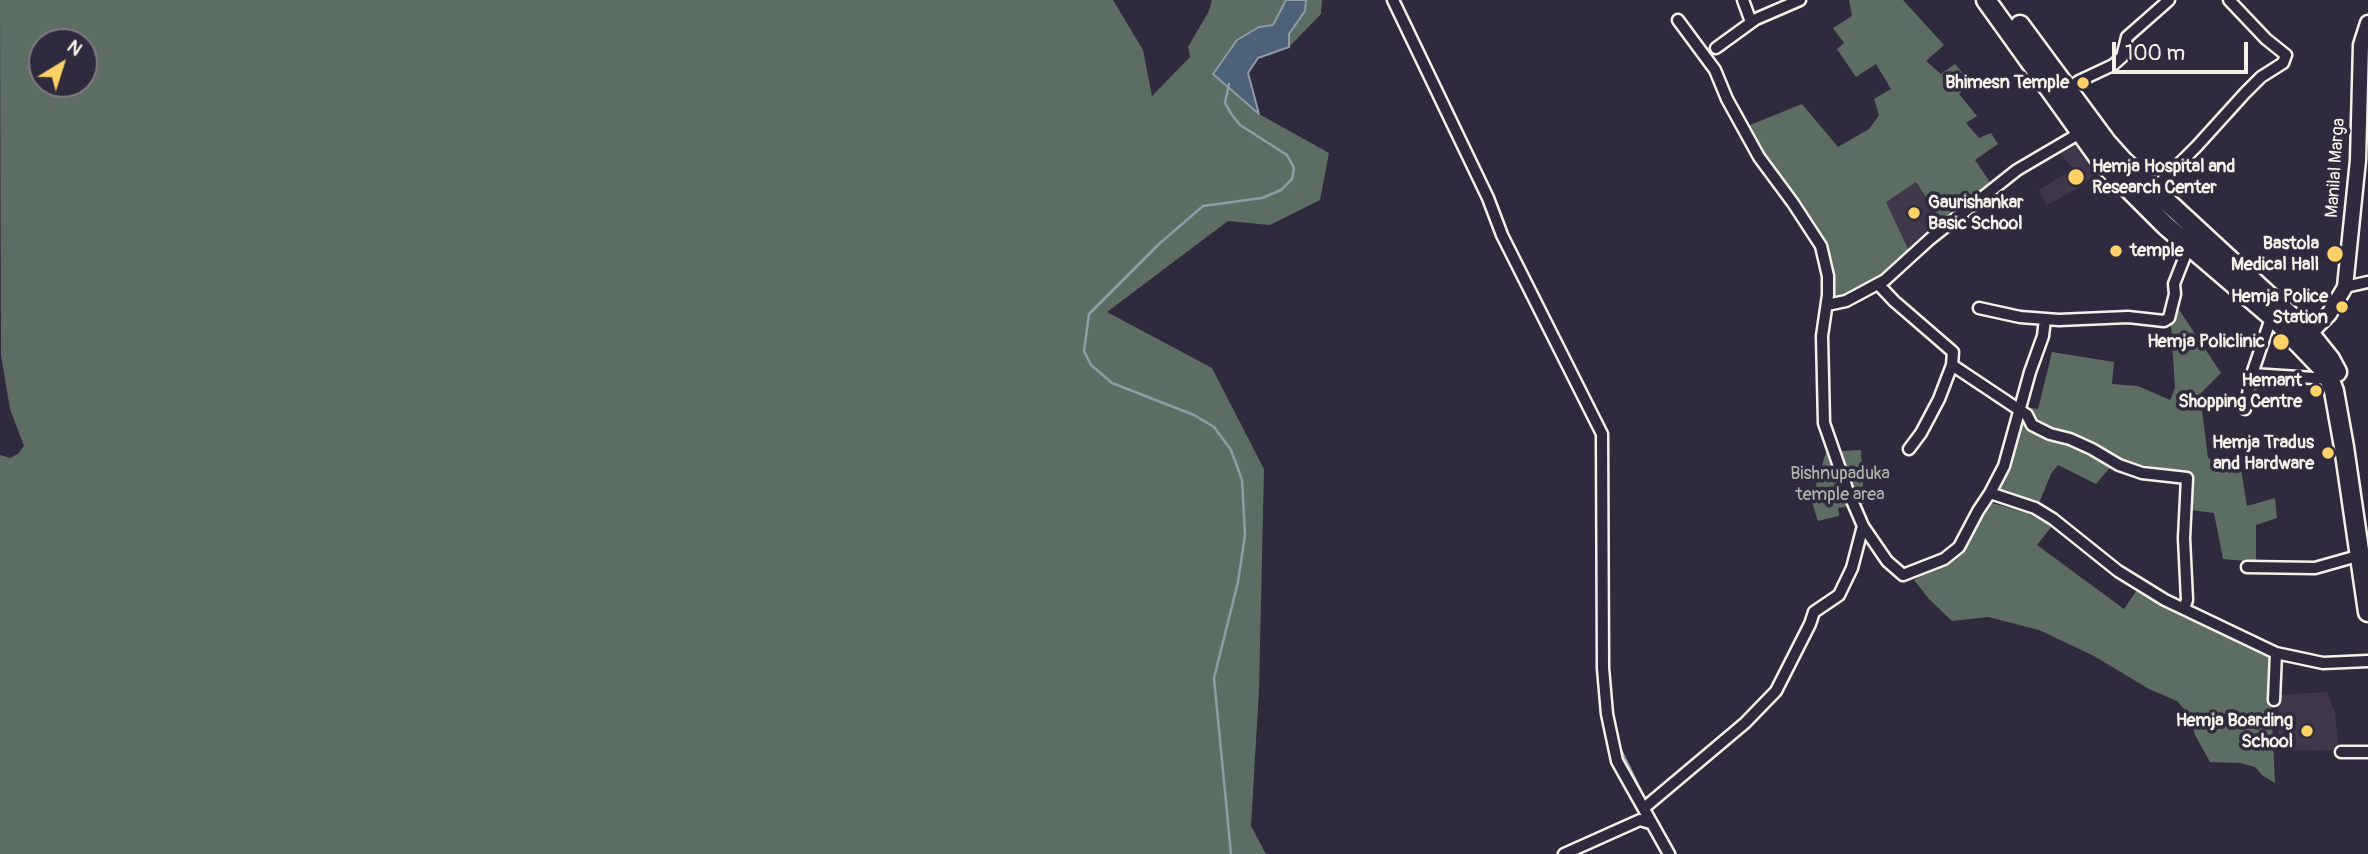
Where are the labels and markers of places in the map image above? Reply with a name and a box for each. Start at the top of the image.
place label: Bhimesn Temple [1945,72,2069,94]
marker: Bhimesn Temple [2075,75,2091,91]
place label: Hemja Hospital and Research Center [2092,156,2235,198]
marker: Hemja Hospital and Research Center [2066,167,2086,187]
place label: Gaurishankar Basic School [1928,192,2023,234]
marker: Gaurishankar Basic School [1906,205,1922,221]
place label: Bastola Medical Hall [2231,233,2319,276]
place label: temple [2130,240,2184,262]
marker: temple [2108,243,2124,259]
marker: Bastola Medical Hall [2325,244,2345,264]
place label: Hemja Police Station [2231,286,2328,328]
marker: Hemja Police Station [2334,299,2350,315]
place label: Hemja Policlinic [2147,331,2265,353]
marker: Hemja Policlinic [2271,332,2291,352]
place label: Hemant Shopping Centre [2178,370,2302,412]
marker: Hemant Shopping Centre [2308,383,2324,399]
place label: Hemja Tradus and Hardware [2212,432,2314,474]
marker: Hemja Tradus and Hardware [2320,445,2336,461]
place label: Hemja Boarding School [2176,710,2293,752]
marker: Hemja Boarding School [2299,723,2315,739]

